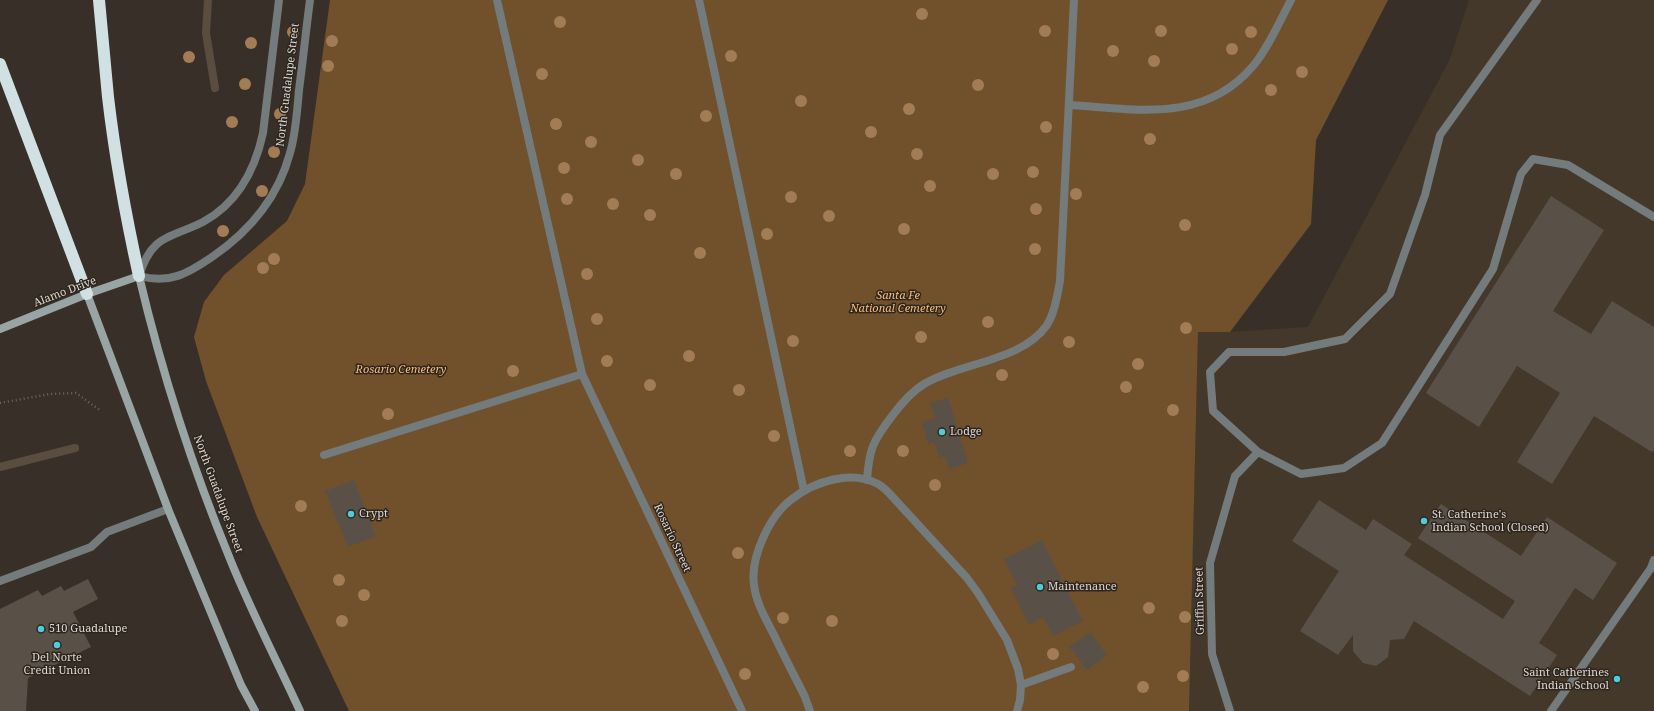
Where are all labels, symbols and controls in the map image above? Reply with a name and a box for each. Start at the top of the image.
street label: North Guadalupe Street [274,23,302,147]
street label: Alamo Drive [32,274,98,310]
park label: Santa Fe National Cemetery [850,289,946,315]
park label: Rosario Cemetery [356,363,446,377]
place label: Lodge [950,425,982,439]
marker: Lodge [937,427,947,437]
street label: North Guadalupe Street [191,433,245,555]
street label: Rosario Street [651,502,693,574]
place label: Crypt [359,507,388,521]
place label: St. Catherine's Indian School (Closed) [1432,508,1549,534]
marker: Crypt [346,509,356,519]
marker: St. Catherine's Indian School (Closed) [1419,516,1429,526]
street label: Griffin Street [1193,567,1207,635]
place label: Maintenance [1048,580,1117,594]
marker: Maintenance [1035,582,1045,592]
place label: 510 Guadalupe [49,622,127,636]
marker: 510 Guadalupe [36,624,46,634]
marker: Del Norte Credit Union [52,640,62,650]
place label: Del Norte Credit Union [24,651,90,677]
place label: Saint Catherines Indian School [1523,666,1609,692]
marker: Saint Catherines Indian School [1612,674,1622,684]

